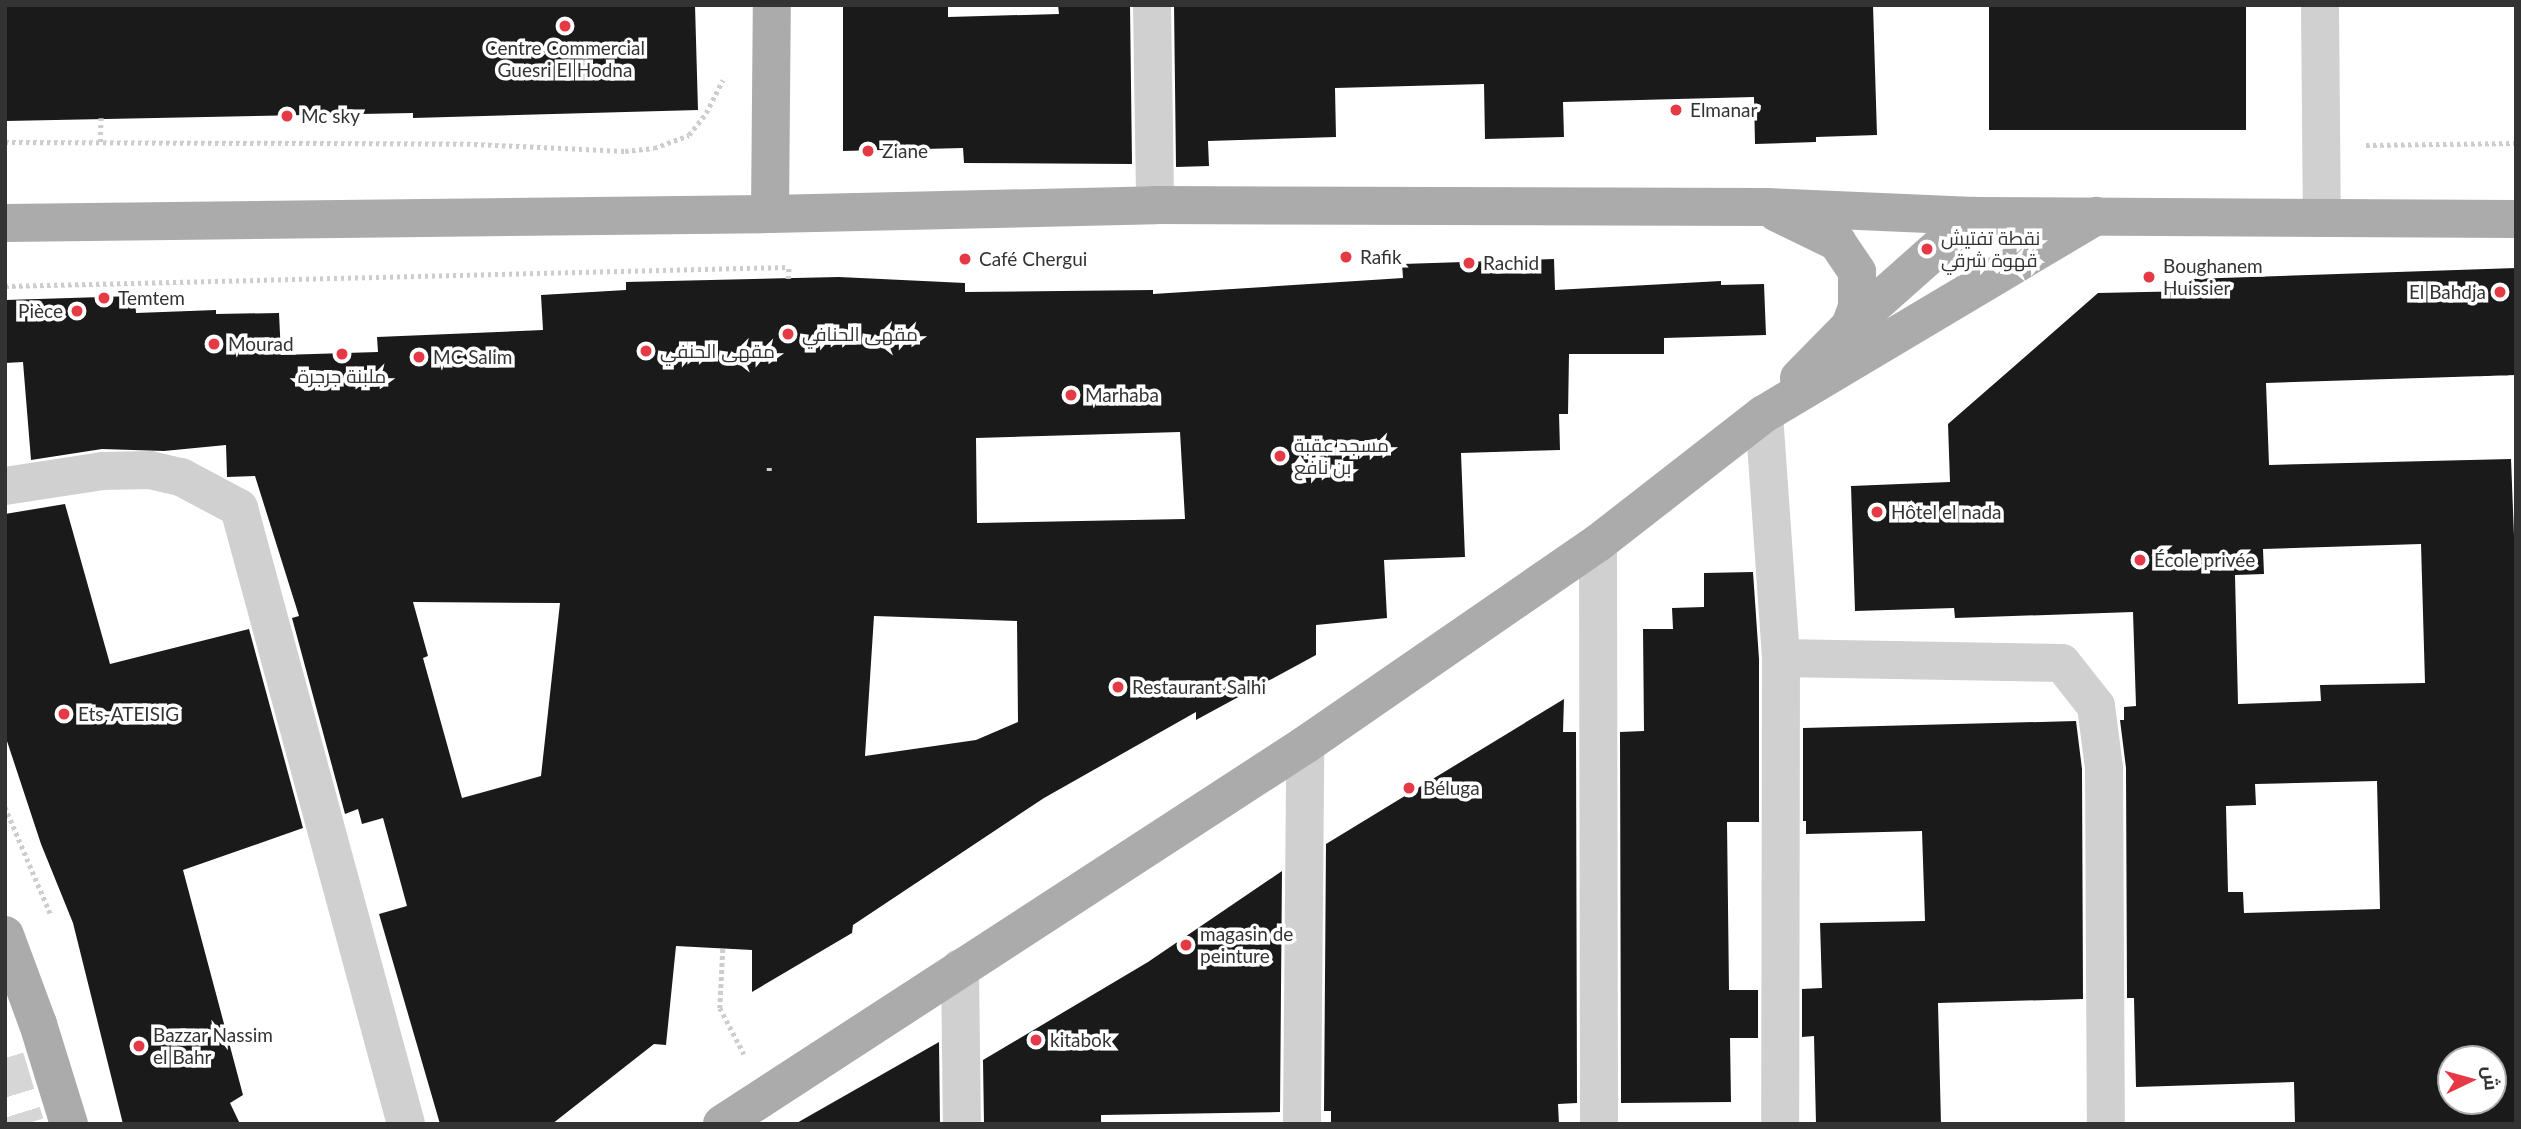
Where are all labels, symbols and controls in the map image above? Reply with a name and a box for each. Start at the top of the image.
marker: Centre Commercial Guesri El Hodna [557,18,573,34]
place label: Centre Commercial Guesri El Hodna [485,37,645,81]
place label: Elmanar [1690,99,1757,121]
marker: Elmanar [1668,102,1684,118]
place label: Mc sky [301,105,360,127]
marker: Mc sky [279,108,295,124]
place label: Ziane [882,140,928,162]
marker: Ziane [860,143,876,159]
place label: نقطة تفتيش قهوة شرقي [1941,227,2040,271]
marker: نقطة تفتيش قهوة شرقي [1919,241,1935,257]
place label: Rafik [1360,246,1402,268]
place label: Café Chergui [979,248,1087,270]
marker: Rafik [1338,249,1354,265]
marker: Café Chergui [957,251,973,267]
place label: Rachid [1483,252,1539,274]
marker: Rachid [1461,255,1477,271]
place label: Boughanem Huissier [2163,255,2263,299]
marker: Boughanem Huissier [2141,269,2157,285]
place label: El Bahdja [2409,281,2486,303]
marker: El Bahdja [2492,284,2508,300]
place label: Temtem [118,287,185,309]
marker: Temtem [96,290,112,306]
place label: Pièce [18,300,63,322]
marker: Pièce [69,303,85,319]
place label: مقهى الحنافي [802,323,918,345]
marker: مقهى الحنافي [780,326,796,342]
place label: Mourad [228,333,294,355]
marker: Mourad [206,336,222,352]
place label: مقهى الحنفي [660,340,775,362]
marker: مقهى الحنفي [638,343,654,359]
marker: ملبنة جرجرة [334,346,350,362]
place label: MC Salim [433,346,512,368]
marker: MC Salim [411,349,427,365]
place label: ملبنة جرجرة [298,365,386,387]
place label: Marhaba [1085,384,1159,406]
marker: Marhaba [1063,387,1079,403]
place label: مسجد عقبة بن نافع [1294,434,1389,478]
marker: مسجد عقبة بن نافع [1272,448,1288,464]
place label: Hôtel el nada [1891,501,2001,523]
marker: Hôtel el nada [1869,504,1885,520]
place label: École privée [2154,549,2255,571]
marker: École privée [2132,552,2148,568]
place label: Restaurant Salhi [1132,676,1266,698]
marker: Restaurant Salhi [1110,679,1126,695]
place label: Ets-ATEISIG [78,703,179,725]
marker: Ets-ATEISIG [56,706,72,722]
place label: Béluga [1423,777,1480,799]
marker: Béluga [1401,780,1417,796]
place label: magasin de peinture [1200,923,1293,967]
marker: magasin de peinture [1178,937,1194,953]
place label: Bazzar Nassim el Bahr [153,1024,273,1068]
place label: kitabok [1050,1029,1112,1051]
marker: kitabok [1028,1032,1044,1048]
marker: Bazzar Nassim el Bahr [131,1038,147,1054]
north arrow [2437,1045,2507,1115]
text: ش [2479,1065,2504,1091]

